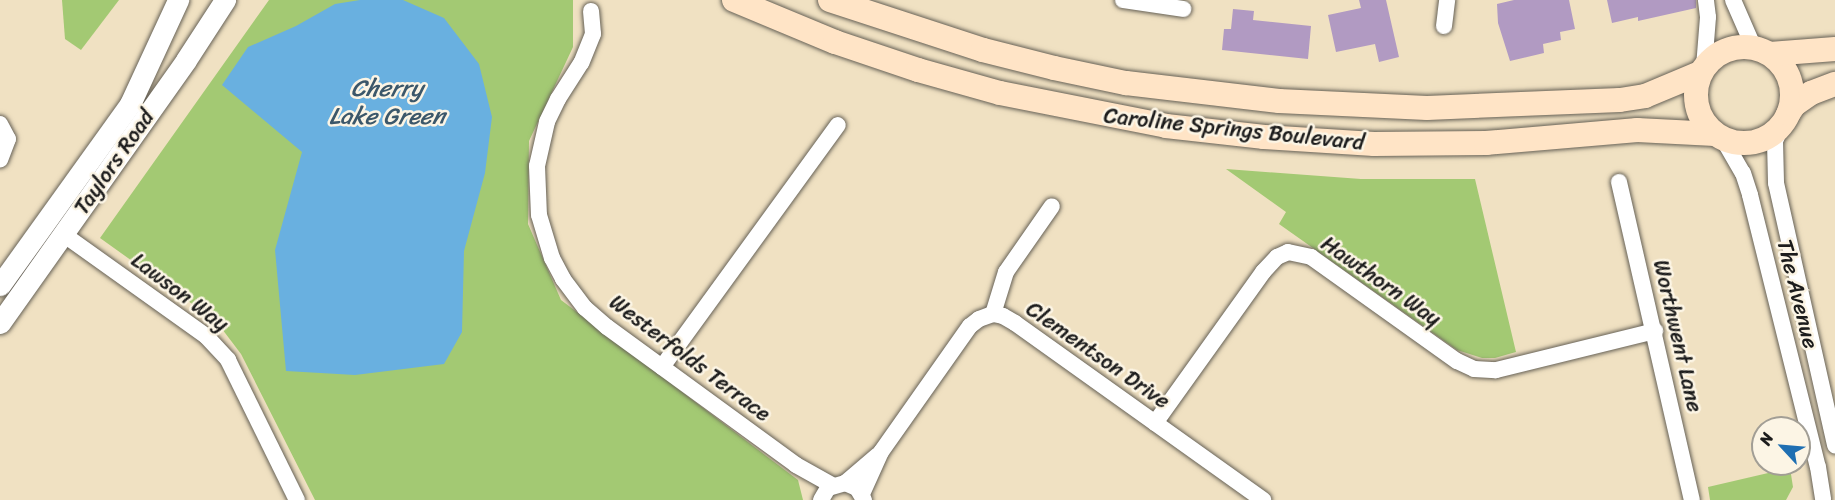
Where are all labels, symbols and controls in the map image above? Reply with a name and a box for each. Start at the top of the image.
water label: Cherry Lake Green [329,75,445,131]
street label: Caroline Springs Boulevard [1103,102,1365,156]
street label: Taylors Road [68,104,160,220]
street label: Hawthorn Way [1316,230,1446,332]
street label: The Avenue [1772,237,1824,351]
street label: Lawson Way [126,247,234,337]
street label: Worthwent Lane [1648,257,1708,415]
street label: Westerfolds Terrace [604,289,776,427]
street label: Clementson Drive [1021,296,1175,414]
north arrow [1751,416,1811,476]
text: N [1751,427,1782,450]

